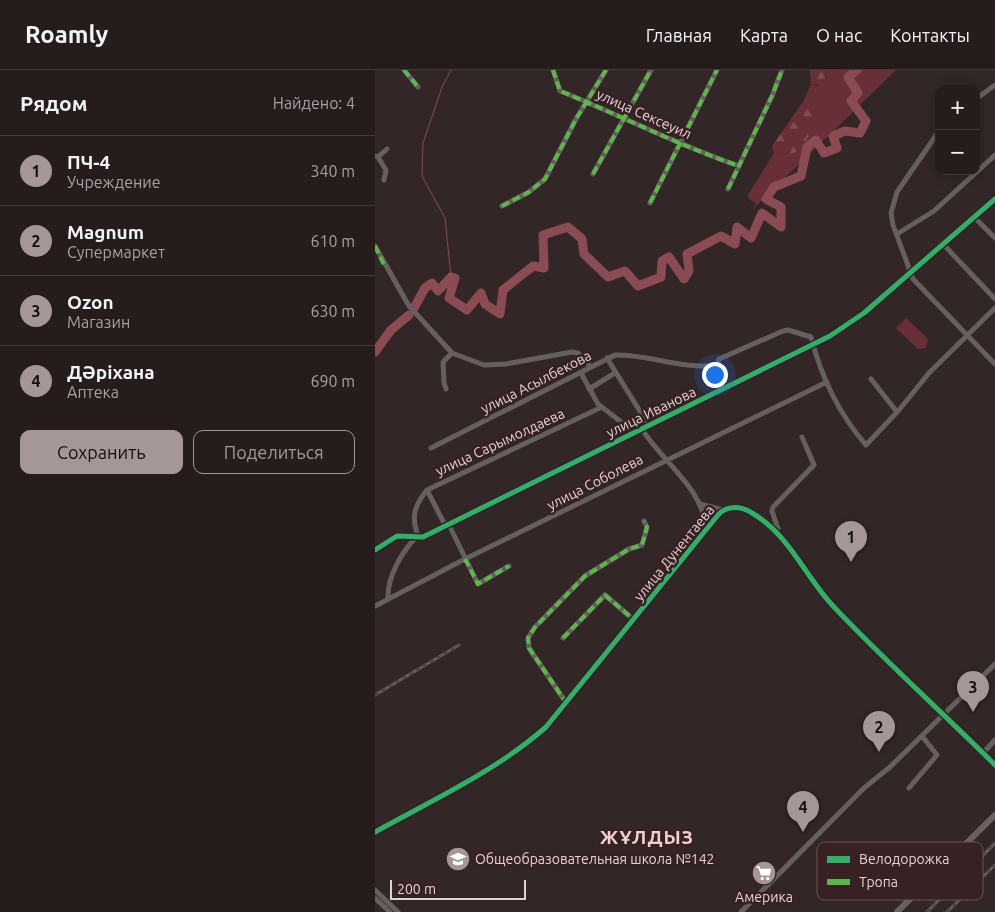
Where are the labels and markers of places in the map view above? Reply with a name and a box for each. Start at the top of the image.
pin: 1 [835,521,867,562]
pin: 3 [957,671,989,712]
pin: 2 [863,711,895,752]
pin: 4 [787,791,819,832]
school or university icon: Общеобразовательная школа №142 [445,846,471,872]
place label: Общеобразовательная школа №142 [475,851,714,867]
supermarket icon: Америка [751,860,777,886]
place label: Америка [735,889,793,905]

